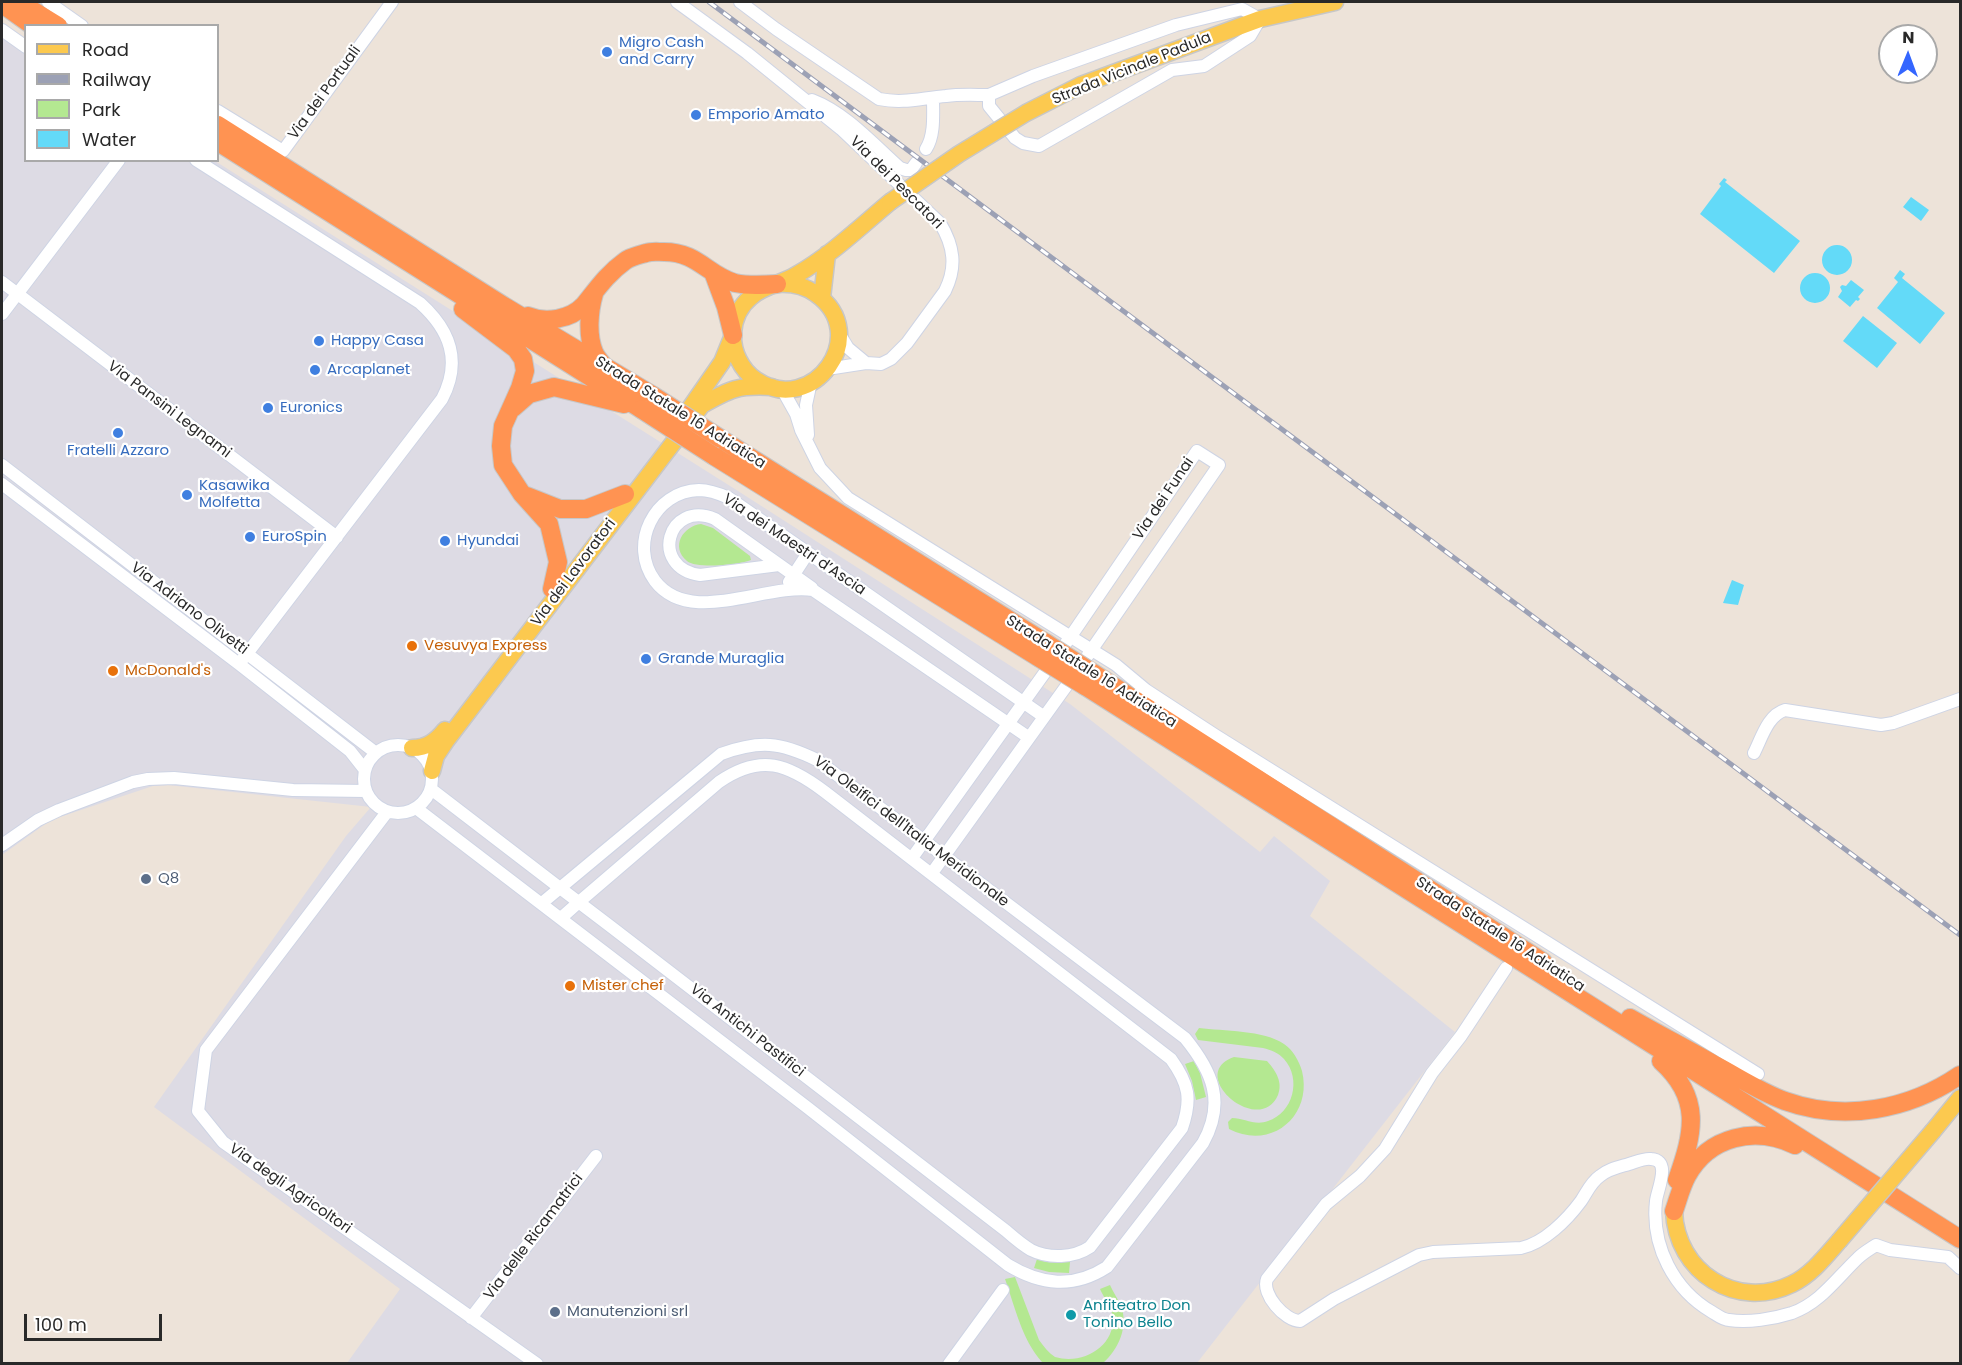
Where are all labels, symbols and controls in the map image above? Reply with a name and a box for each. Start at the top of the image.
legend [24,24,219,162]
north arrow [1878,24,1938,84]
text: N [1902,26,1915,49]
street label: Strada Vicinale Padula [1050,29,1214,109]
place label: Migro Cash and Carry [619,34,704,69]
text: Road [82,37,129,62]
street label: Via dei Portuali [285,43,365,143]
marker: Migro Cash and Carry [600,45,614,59]
text: Railway [82,67,151,92]
text: Park [82,97,121,122]
place label: Emporio Amato [708,106,825,124]
marker: Emporio Amato [689,108,703,122]
text: Water [82,127,136,152]
street label: Via dei Pescatori [846,133,946,233]
place label: Happy Casa [331,332,424,350]
marker: Happy Casa [312,334,326,348]
street label: Strada Statale 16 Adriatica [591,353,769,473]
street label: Via Pansini Legnami [104,358,234,462]
place label: Arcaplanet [327,361,410,379]
marker: Arcaplanet [308,363,322,377]
place label: Euronics [280,399,343,417]
marker: Euronics [261,401,275,415]
marker: Fratelli Azzaro [111,426,125,440]
place label: Fratelli Azzaro [67,442,169,460]
street label: Via dei Funai [1130,454,1198,544]
place label: Kasawika Molfetta [199,477,270,512]
marker: Kasawika Molfetta [180,488,194,502]
street label: Via dei Maestri d’Ascia [719,490,869,600]
street label: Via dei Lavoratori [528,516,620,630]
place label: EuroSpin [262,528,327,546]
marker: EuroSpin [243,530,257,544]
place label: Hyundai [457,532,519,550]
marker: Hyundai [438,534,452,548]
street label: Via Adriano Olivetti [127,559,251,659]
street label: Strada Statale 16 Adriatica [1002,612,1180,732]
place label: Vesuvya Express [424,637,547,655]
marker: Vesuvya Express [405,639,419,653]
place label: Grande Muraglia [658,650,784,668]
marker: Grande Muraglia [639,652,653,666]
place label: McDonald's [125,662,211,680]
marker: McDonald's [106,664,120,678]
street label: Via Oleifici dell'Italia Meridionale [810,753,1012,911]
place label: Q8 [158,870,179,888]
marker: Q8 [139,872,153,886]
street label: Strada Statale 16 Adriatica [1412,874,1588,996]
place label: Mister chef [582,977,664,995]
marker: Mister chef [563,979,577,993]
street label: Via Antichi Pastifici [686,981,808,1081]
street label: Via degli Agricoltori [225,1140,355,1238]
street label: Via delle Ricamatrici [481,1170,587,1304]
place label: Anfiteatro Don Tonino Bello [1083,1297,1191,1332]
scale bar [27,1302,165,1340]
place label: Manutenzioni srl [567,1303,688,1321]
marker: Manutenzioni srl [548,1305,562,1319]
marker: Anfiteatro Don Tonino Bello [1064,1308,1078,1322]
text: 100 m [35,1312,87,1337]

